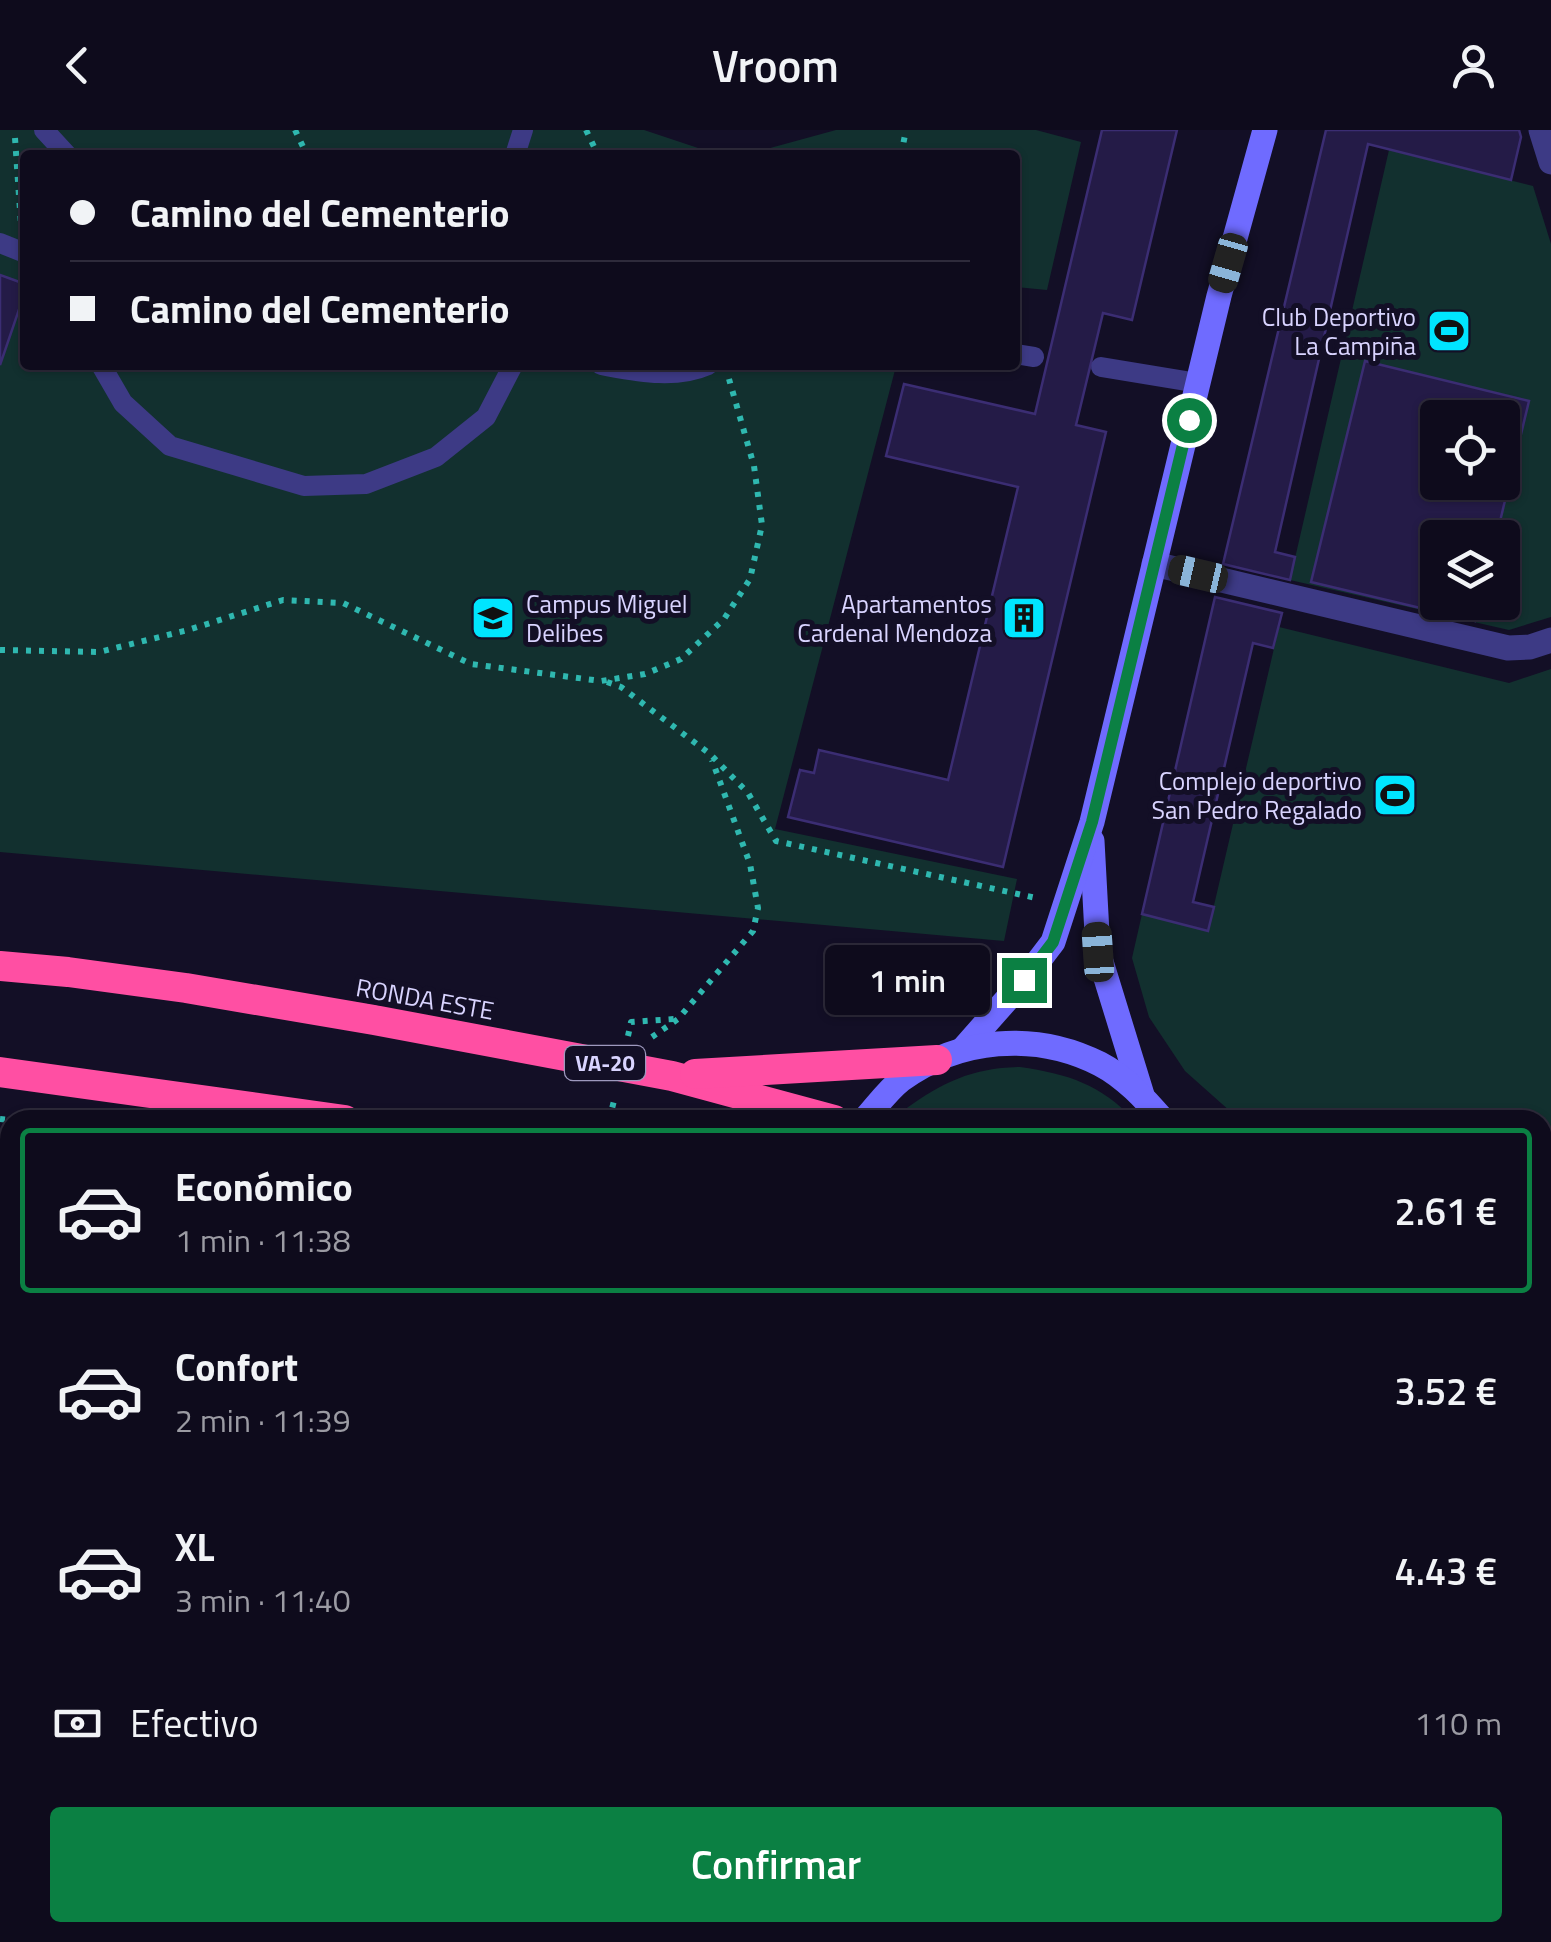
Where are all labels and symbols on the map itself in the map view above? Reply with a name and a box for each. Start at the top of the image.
car [1205,230,1251,296]
place label: Club Deportivo La Campiña [1262,298,1416,365]
sports icon: Club Deportivo La Campiña [1426,308,1472,354]
route start [1167,398,1212,443]
car [1165,553,1231,595]
place label: Campus Miguel Delibes [526,585,688,652]
place label: Apartamentos Cardenal Mendoza [797,585,992,652]
school or university icon: Campus Miguel Delibes [470,595,516,641]
building icon: Apartamentos Cardenal Mendoza [1001,595,1047,641]
place label: Complejo deportivo San Pedro Regalado [1151,762,1362,829]
sports icon: Complejo deportivo San Pedro Regalado [1372,772,1418,818]
car [1081,921,1115,983]
callout: 1 min [824,945,989,1015]
route end [1002,958,1047,1003]
street label: RONDA ESTE [353,968,497,1030]
road number: VA-20 [565,1046,645,1080]

